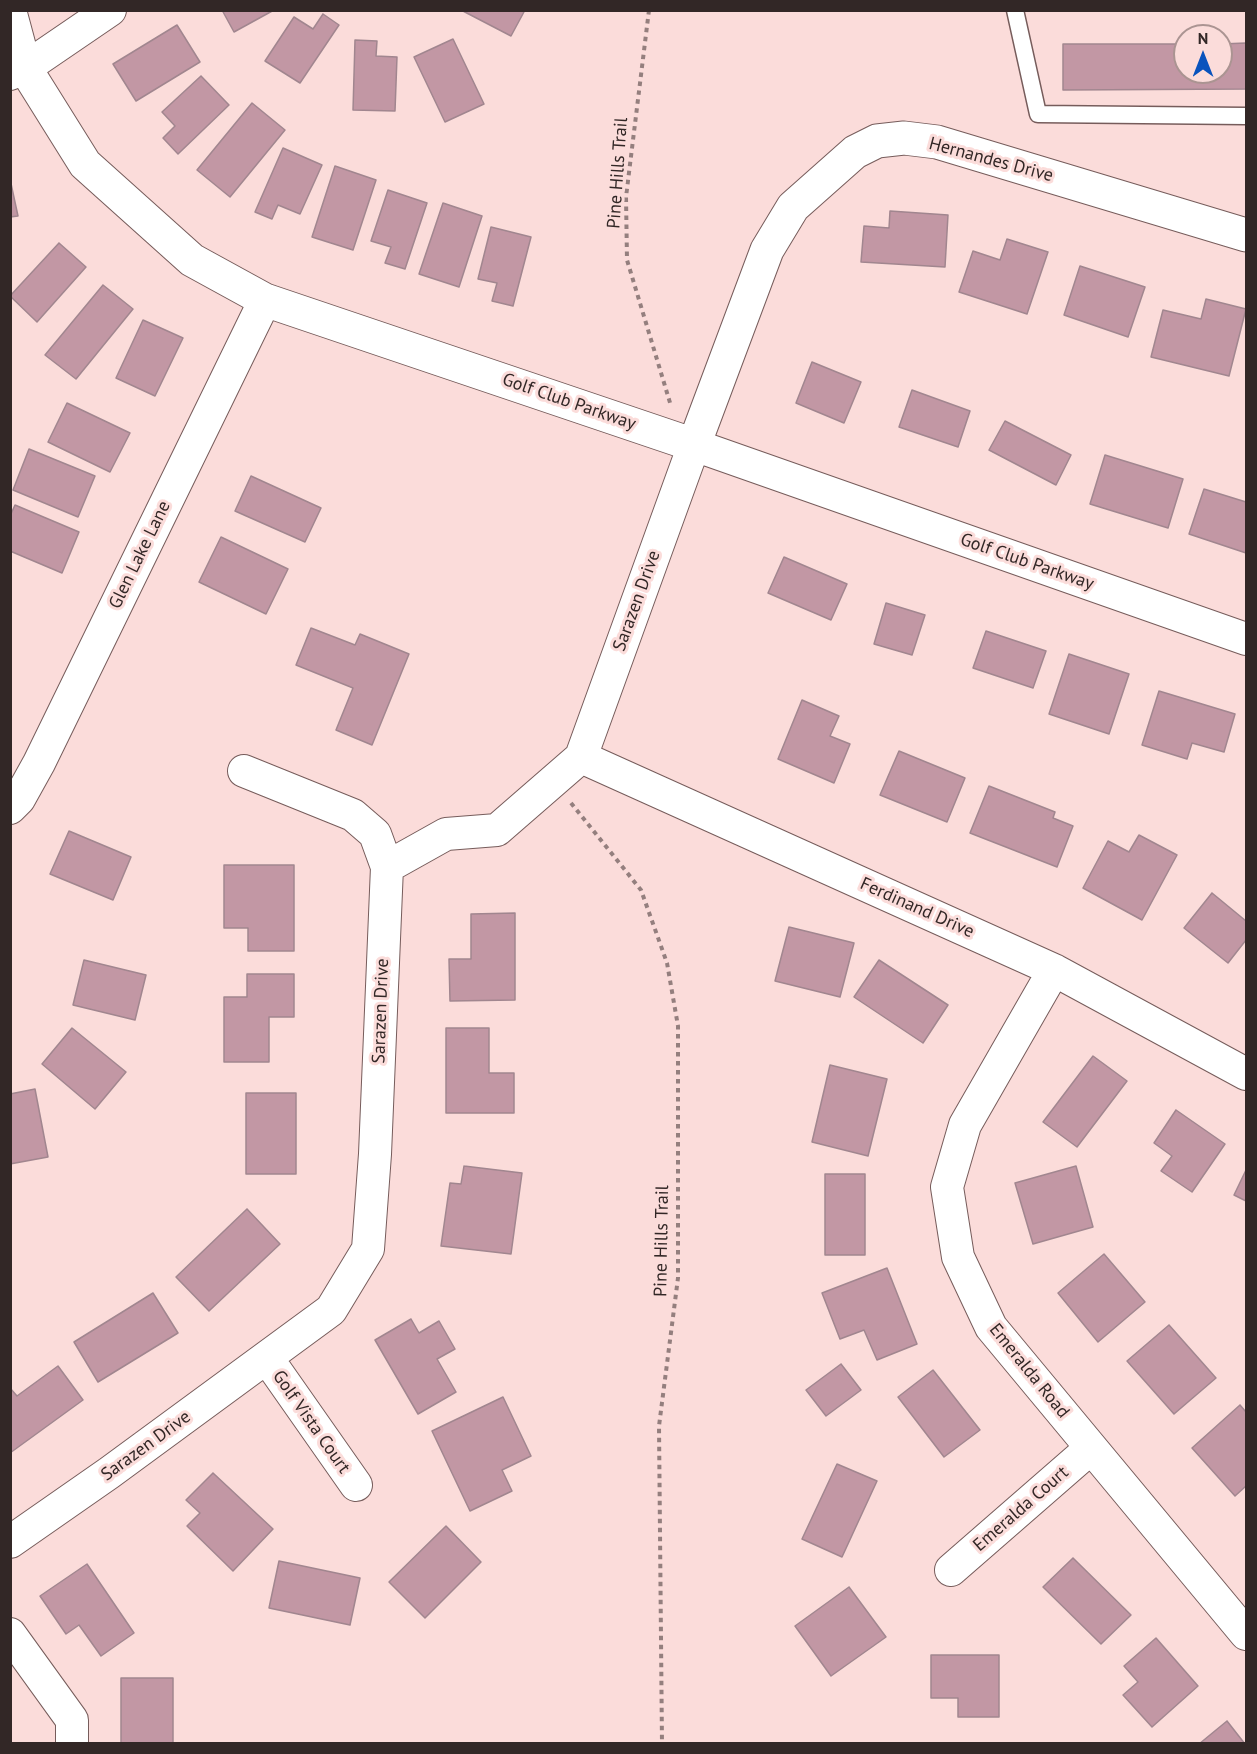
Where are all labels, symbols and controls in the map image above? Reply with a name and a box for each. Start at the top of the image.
north arrow [1173,24,1233,84]
text: N [1198,28,1208,48]
street label: Pine Hills Trail [603,117,633,229]
street label: Hernandes Drive [927,133,1055,187]
street label: Golf Club Parkway [499,369,639,435]
street label: Glen Lake Lane [105,498,175,612]
street label: Golf Club Parkway [957,529,1097,595]
street label: Sarazen Drive [609,548,665,654]
street label: Ferdinand Drive [857,873,977,943]
street label: Sarazen Drive [368,958,394,1064]
street label: Pine Hills Trail [650,1185,674,1297]
street label: Emeralda Road [984,1319,1074,1423]
street label: Golf Vista Court [268,1366,354,1478]
street label: Sarazen Drive [97,1406,195,1486]
street label: Emeralda Court [969,1462,1073,1556]

